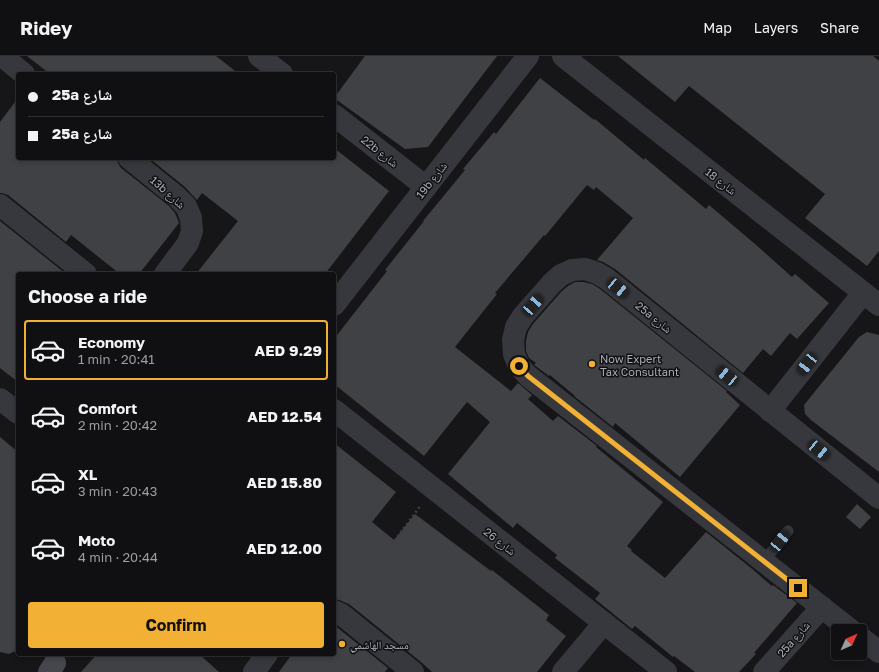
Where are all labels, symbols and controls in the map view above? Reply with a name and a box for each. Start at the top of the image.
text: Ridey [20,16,72,39]
text: Map [703,19,732,36]
text: Layers [754,19,798,36]
text: Share [820,19,859,36]
text: 25a شارع [52,85,112,103]
text: 25a شارع [52,124,112,142]
street label: 22b شارع [358,133,401,170]
street label: 19b شارع [413,159,450,201]
street label: شارع 18 [702,165,739,198]
street label: 13b شارع [147,173,188,212]
car [605,276,631,300]
text: Choose a ride [28,285,147,307]
car [521,292,545,318]
street label: 25a شارع [633,299,675,336]
icon: car [30,332,66,368]
text: Economy [78,333,145,351]
text: AED 9.29 [255,341,322,359]
text: 1 min · 20:41 [78,351,155,367]
car [795,351,819,377]
place label: Now Expert Tax Consultant [600,352,679,378]
route start [510,357,528,375]
marker: Now Expert Tax Consultant [587,359,597,369]
car [714,364,740,388]
icon: car [30,398,66,434]
text: Comfort [78,399,137,417]
text: AED 12.54 [247,407,322,425]
text: 2 min · 20:42 [78,417,157,433]
car [806,438,832,462]
icon: car [30,464,66,500]
text: XL [78,465,97,483]
text: AED 15.80 [246,473,322,491]
text: 3 min · 20:43 [78,483,157,499]
street label: شارع 26 [481,525,518,558]
car [768,528,792,554]
icon: car [30,530,66,566]
text: Moto [78,531,115,549]
text: AED 12.00 [246,539,322,557]
text: 4 min · 20:44 [78,549,158,565]
route end [789,579,807,597]
button: Confirm [28,602,324,648]
street label: 25a شارع [774,619,813,660]
north arrow [831,624,867,660]
map controls [831,624,867,660]
place label: مسجد الهاشمي [350,638,409,653]
marker: مسجد الهاشمي [337,639,347,649]

